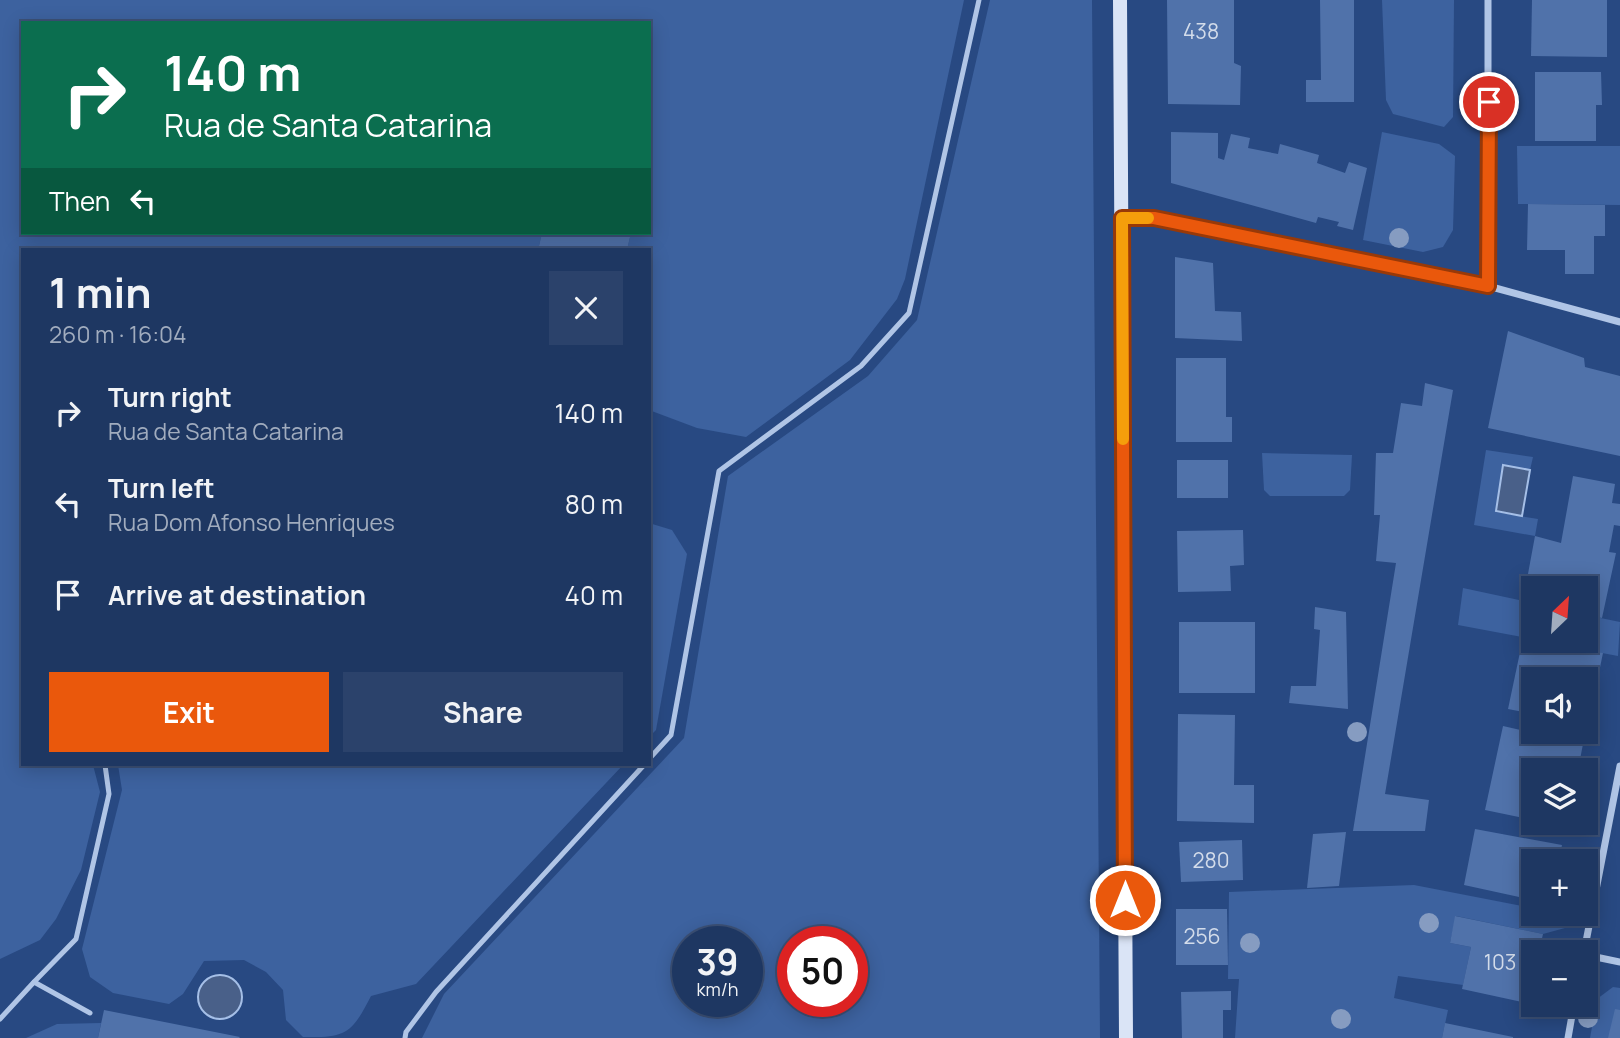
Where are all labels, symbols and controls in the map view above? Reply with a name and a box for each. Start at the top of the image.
house number: 438 [1183,17,1219,45]
text: 140 m [164,39,301,106]
icon: right [49,49,140,140]
pin [1459,72,1519,132]
icon: arrive [1470,83,1508,121]
text: Rua de Santa Catarina [164,103,492,147]
icon: left [124,182,162,220]
text: Then [49,183,110,219]
text: 1 min [49,263,152,321]
button: close [549,271,623,345]
text: 260 m · 16:04 [49,318,187,350]
text: Turn right [108,379,232,415]
icon: right [49,394,87,432]
text: 140 m [554,395,623,431]
text: Rua de Santa Catarina [108,415,344,447]
text: Turn left [108,470,215,506]
icon: left [49,485,87,523]
text: 80 m [565,486,623,522]
text: Rua Dom Afonso Henriques [108,506,395,538]
icon: arrive [49,576,87,614]
north arrow [1521,576,1598,653]
map controls [1521,576,1598,1017]
text: Arrive at destination [108,577,366,613]
text: 40 m [565,577,623,613]
button: sound [1521,667,1598,744]
button: Exit [49,672,329,752]
button: Share [343,672,623,752]
button: layers [1521,758,1598,835]
house number: 280 [1193,846,1229,874]
button: + [1521,849,1598,926]
position arrow [1088,863,1162,937]
house number: 256 [1183,922,1221,950]
speed limit sign: 50 [777,926,868,1017]
text: 39 [696,938,739,986]
button: − [1521,940,1598,1017]
house number: 103 [1484,948,1516,976]
text: km/h [697,977,738,1001]

